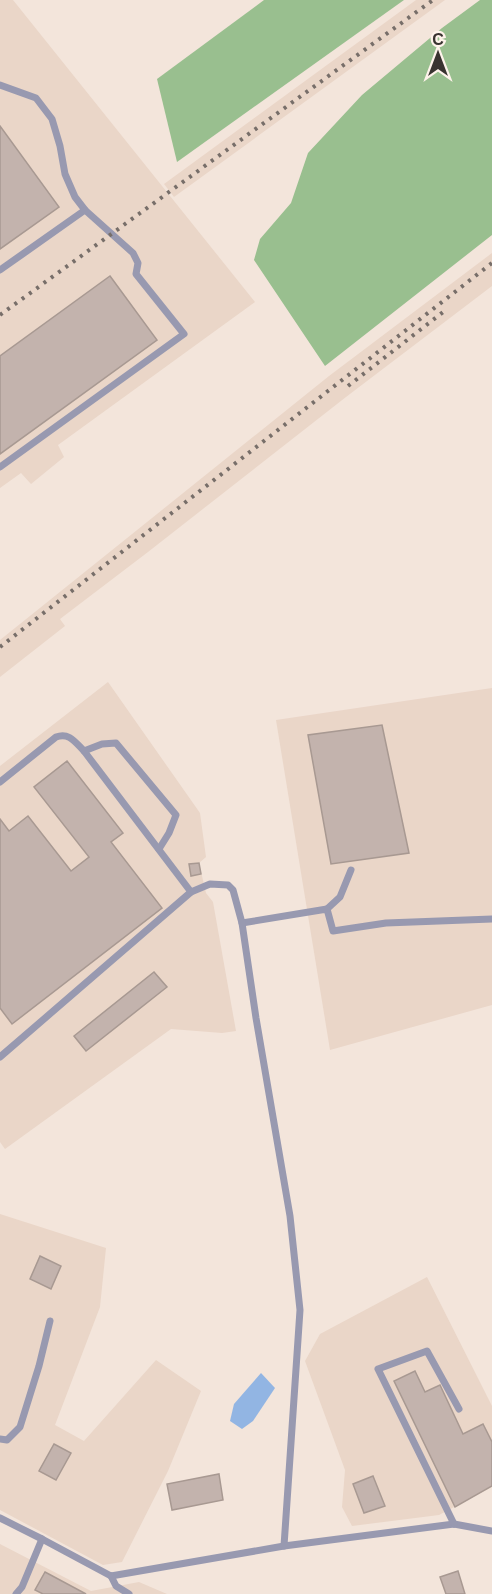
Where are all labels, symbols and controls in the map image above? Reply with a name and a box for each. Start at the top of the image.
north arrow [408,24,468,84]
text: С [432,31,444,48]

